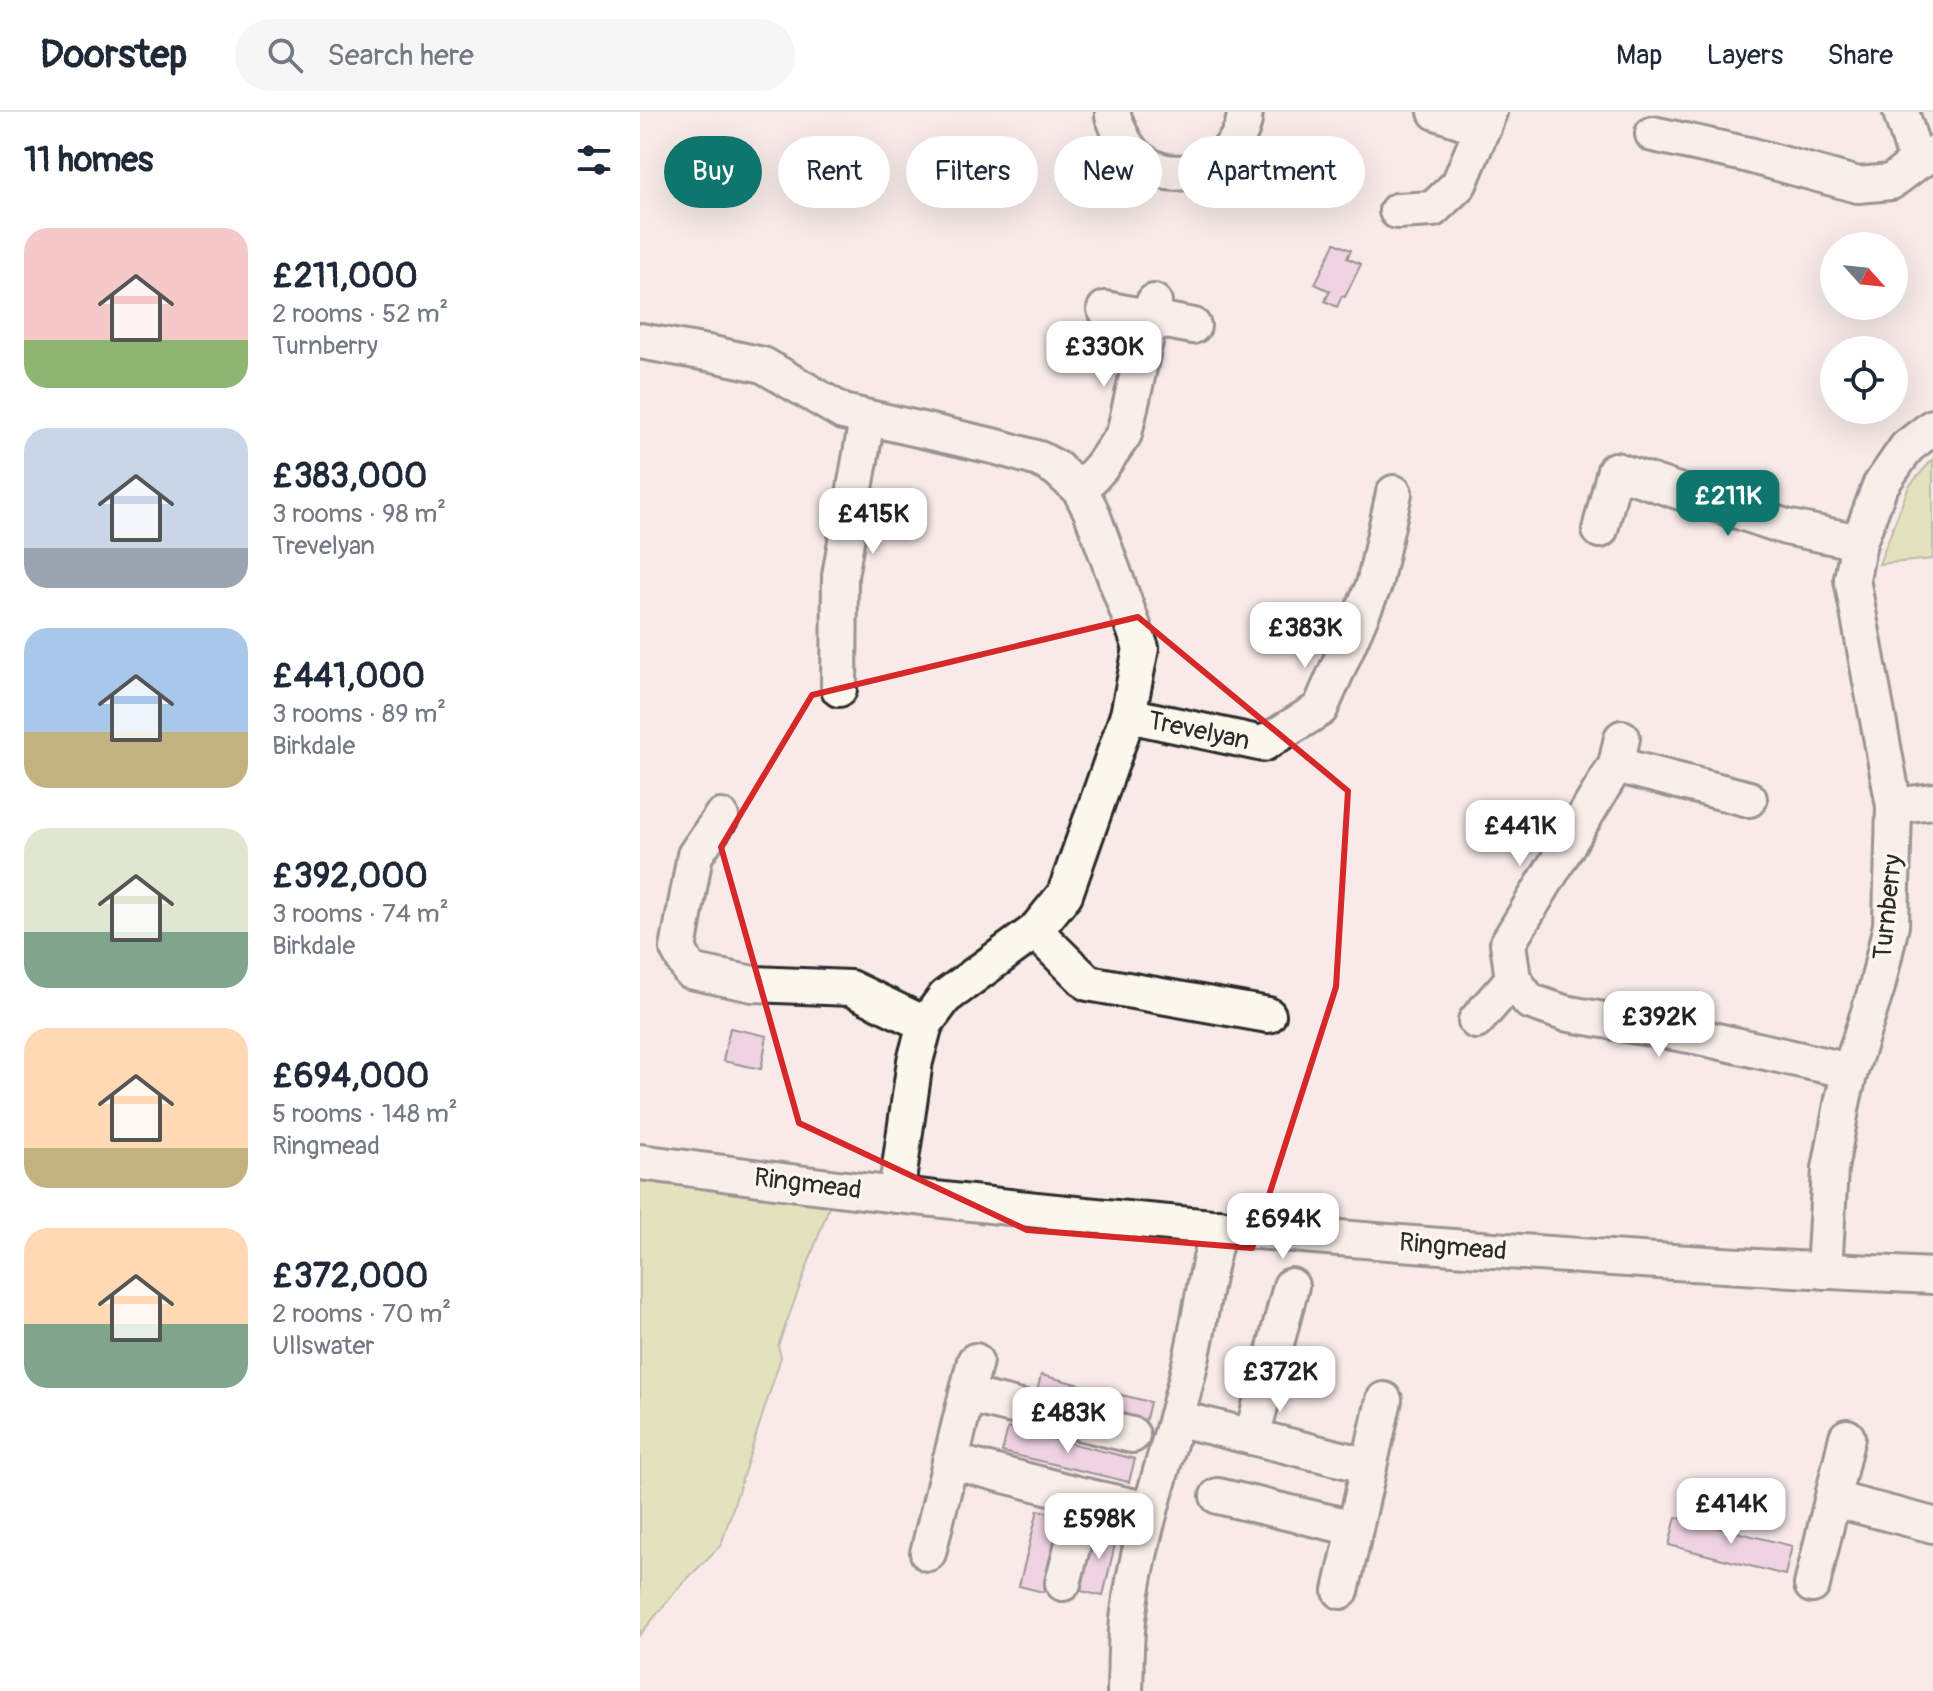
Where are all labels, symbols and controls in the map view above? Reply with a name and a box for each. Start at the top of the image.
search box [235,19,795,91]
text: Doorstep [40,31,187,79]
icon: search [263,33,307,77]
text: Search here [327,37,474,74]
text: Map [1616,38,1662,73]
text: Layers [1706,38,1783,73]
text: Share [1827,38,1893,73]
chip: Buy [664,136,762,208]
chip: Rent [778,136,890,208]
chip: Filters [906,136,1038,208]
chip: New [1054,136,1162,208]
chip: Apartment [1178,136,1365,208]
icon: filters [572,138,616,182]
text: 11 homes [24,139,153,182]
north arrow [1820,232,1908,320]
map controls [1820,232,1908,424]
text: £211,000 [272,255,418,298]
icon: home [88,260,184,356]
text: 2 rooms · 52 m² [272,298,448,330]
pin: £330K [1048,321,1160,389]
text: Turnberry [272,330,378,362]
text: £330K [1064,331,1144,363]
button: locate [1820,336,1908,424]
text: £383,000 [272,455,427,498]
icon: home [88,460,184,556]
pin: £211K [1672,470,1784,538]
text: £211K [1694,480,1762,512]
pin: £415K [817,488,929,556]
text: 3 rooms · 98 m² [272,498,446,530]
text: £415K [837,498,909,530]
text: Trevelyan [272,530,375,562]
pin: £383K [1249,602,1361,670]
text: £383K [1268,612,1342,644]
text: £441,000 [272,655,425,698]
icon: home [88,660,184,756]
text: 3 rooms · 89 m² [272,698,446,730]
street label: Trevelyan [1145,705,1253,757]
text: Birkdale [272,730,355,762]
pin: £441K [1464,800,1576,868]
text: £441K [1484,810,1556,842]
street label: Turnberry [1867,853,1909,961]
text: £392,000 [272,855,428,898]
icon: home [88,860,184,956]
text: 3 rooms · 74 m² [272,898,449,930]
text: Birkdale [272,930,355,962]
pin: £392K [1603,991,1715,1059]
text: £392K [1622,1001,1696,1033]
text: £694,000 [272,1055,429,1098]
icon: home [88,1060,184,1156]
text: 5 rooms · 148 m² [272,1098,458,1130]
text: Ringmead [272,1130,380,1162]
street label: Ringmead [752,1162,863,1206]
pin: £694K [1227,1193,1339,1261]
text: £694K [1245,1203,1321,1235]
street label: Ringmead [1398,1226,1508,1268]
text: £372,000 [272,1255,428,1298]
icon: home [88,1260,184,1356]
text: 2 rooms · 70 m² [272,1298,451,1330]
text: Ullswater [272,1330,375,1362]
pin: £372K [1224,1346,1336,1414]
text: £372K [1242,1356,1318,1388]
pin: £483K [1012,1387,1124,1455]
text: £483K [1030,1397,1106,1429]
pin: £414K [1675,1478,1787,1546]
text: £414K [1695,1488,1767,1520]
pin: £598K [1043,1493,1155,1561]
text: £598K [1063,1503,1135,1535]

